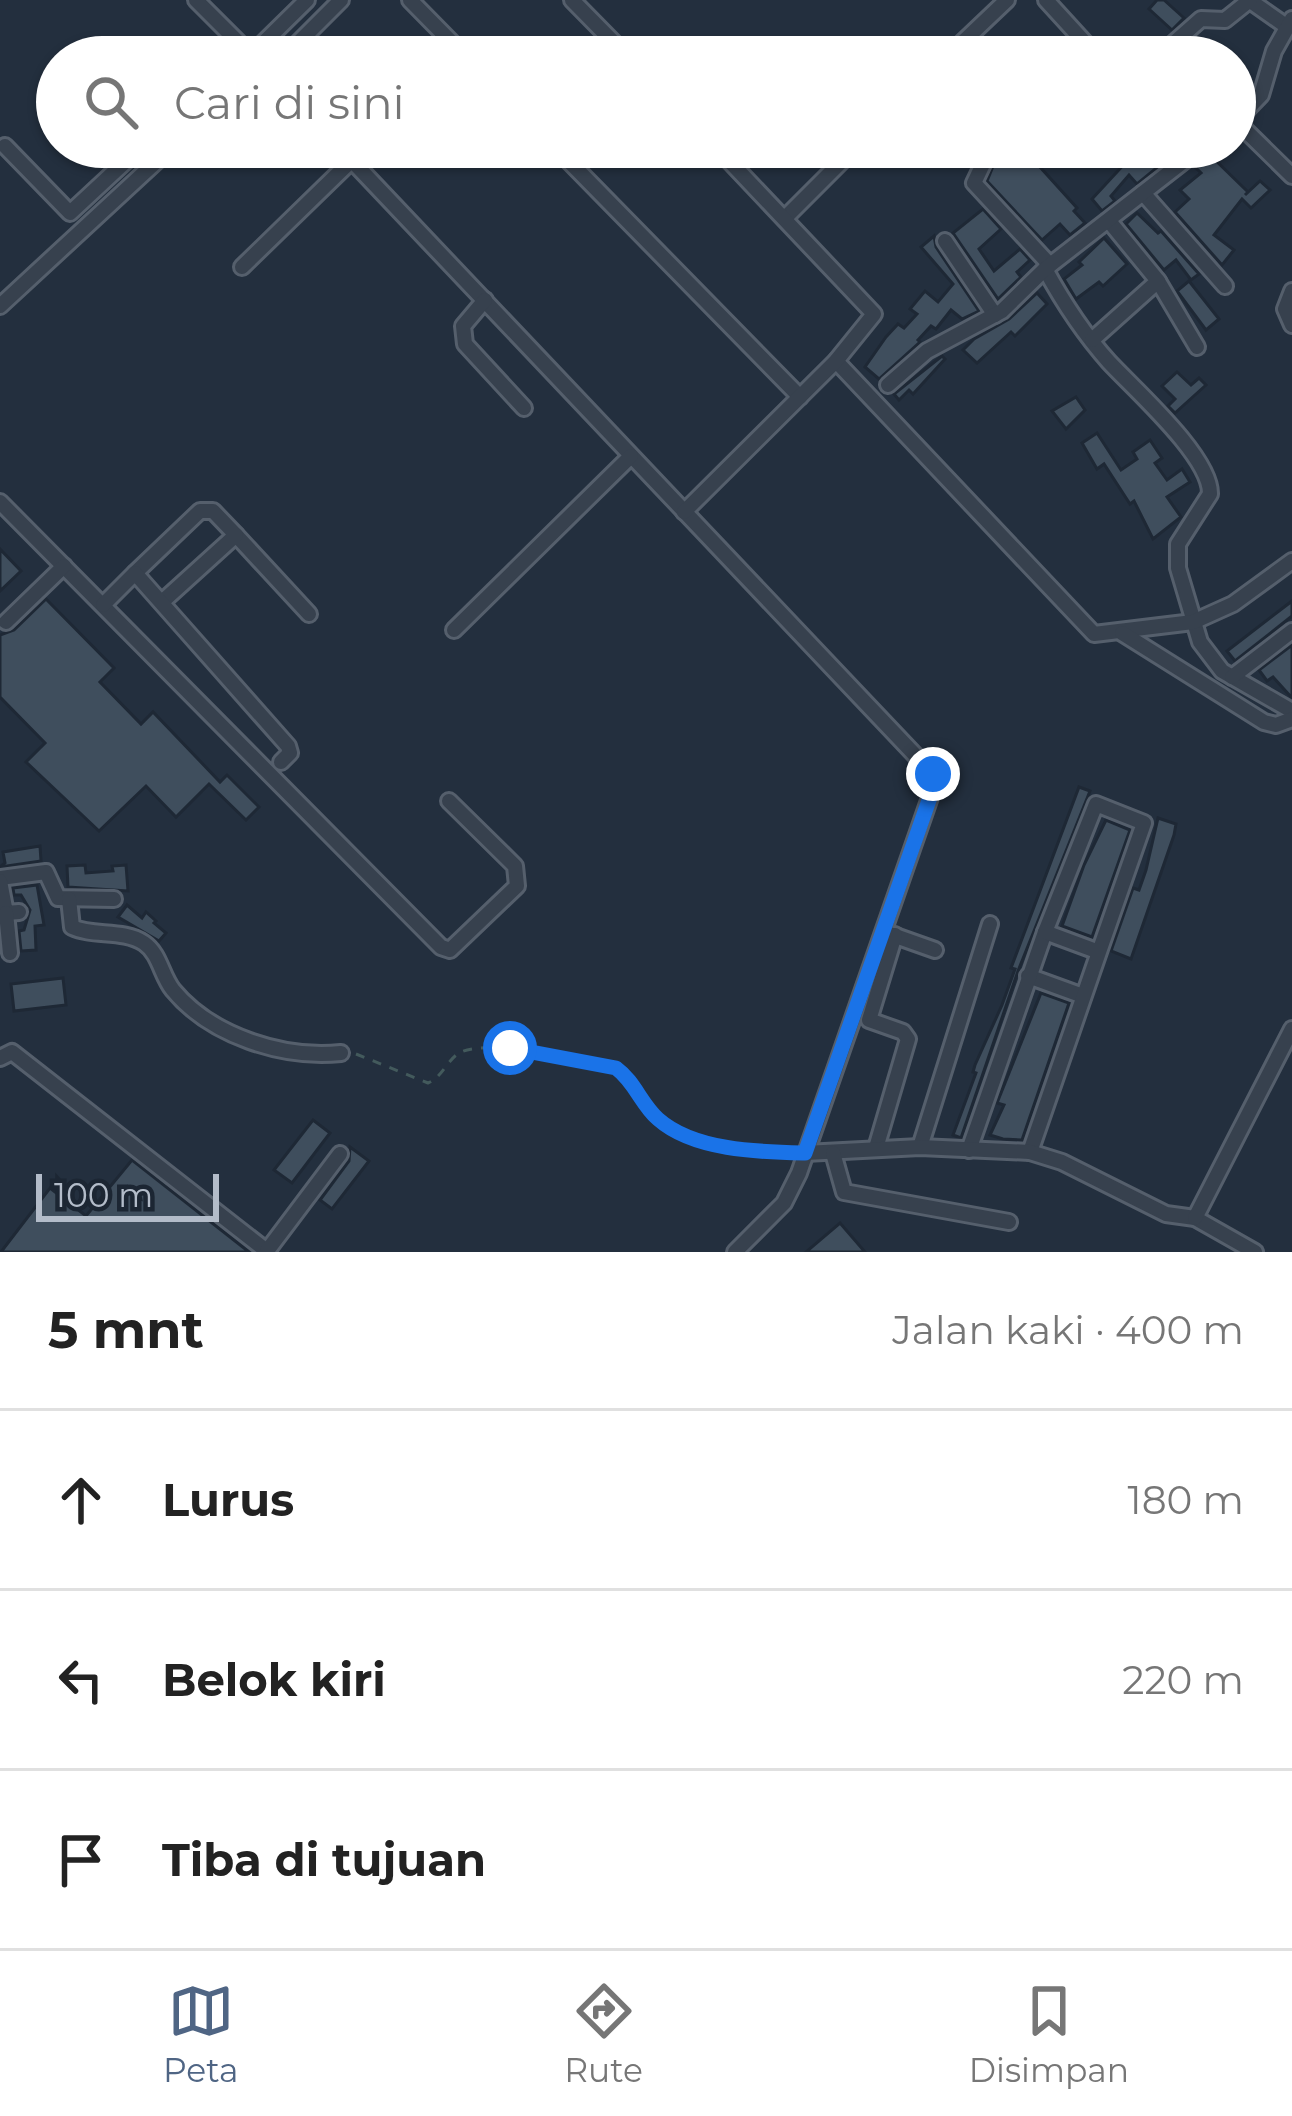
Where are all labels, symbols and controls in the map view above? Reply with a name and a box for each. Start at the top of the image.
search box [36,36,1256,168]
icon: search [78,69,144,135]
text: Cari di sini [174,75,405,130]
route end [906,747,960,801]
route start [483,1021,537,1075]
scale bar [36,1168,219,1221]
text: 100 m [54,1175,153,1215]
text: 5 mnt [48,1299,204,1361]
text: Jalan kaki · 400 m [892,1306,1244,1354]
icon: ahead [48,1467,114,1533]
text: Lurus [162,1472,294,1527]
text: 180 m [1128,1476,1244,1524]
icon: left [48,1647,114,1713]
text: Belok kiri [162,1652,386,1707]
text: 220 m [1122,1656,1244,1704]
icon: arrive [48,1827,114,1893]
text: Tiba di tujuan [162,1832,486,1887]
tab: Peta [163,1978,238,2090]
tab: Rute [564,1978,643,2090]
tab: Disimpan [969,1978,1129,2090]

